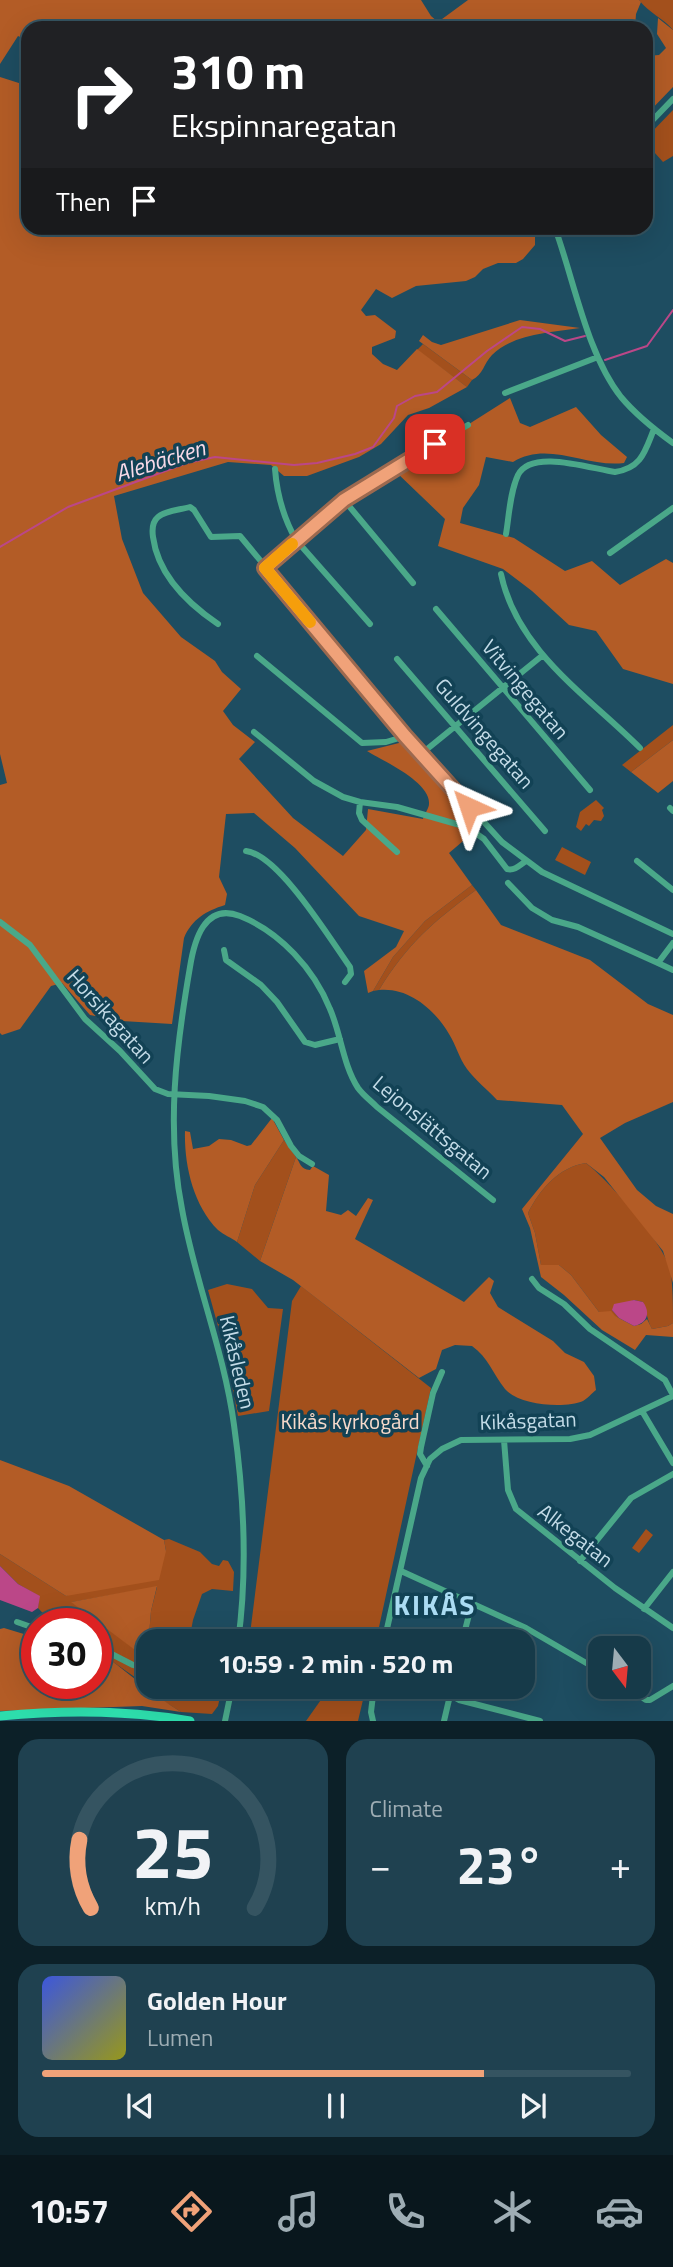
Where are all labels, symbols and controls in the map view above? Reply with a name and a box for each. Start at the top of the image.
text: 310 m [171,33,305,108]
icon: right [56,49,147,140]
text: Ekspinnaregatan [171,101,397,149]
text: Then [56,182,111,221]
icon: arrive [125,182,163,220]
pin [405,414,465,474]
icon: arrive [416,425,454,463]
water label: Alebäcken [111,430,210,490]
street label: Vitvingegatan [475,632,577,746]
street label: Guldvingegatan [428,670,542,796]
position arrow [432,770,506,844]
street label: Horsikagatan [60,962,162,1070]
street label: Lejonslättsgatan [366,1067,500,1187]
street label: Kikåsleden [212,1312,264,1412]
street label: Kikåsgatan [479,1402,577,1438]
park label: Kikås kyrkogård [280,1405,420,1437]
street label: Alkegatan [531,1495,621,1575]
district label: KIKÅS [393,1583,477,1626]
speed limit sign: 30 [21,1608,112,1699]
north arrow [588,1636,651,1699]
map controls [588,1636,651,1699]
text: 10:59 · 2 min · 520 m [218,1644,453,1683]
text: Climate [370,1791,443,1826]
text: 25 [132,1797,214,1907]
text: 23° [457,1825,544,1904]
text: − [370,1836,391,1894]
text: + [610,1836,631,1894]
text: km/h [144,1887,201,1925]
text: Golden Hour [147,1981,287,2020]
text: Lumen [147,2020,213,2055]
icon: previous [121,2087,159,2125]
icon: pause [317,2087,355,2125]
icon: next [514,2087,552,2125]
text: 10:57 [29,2187,109,2235]
icon: directions [167,2187,216,2236]
icon: music [274,2187,323,2236]
icon: phone [381,2187,430,2236]
icon: climate [488,2187,537,2236]
icon: car [595,2187,644,2236]

